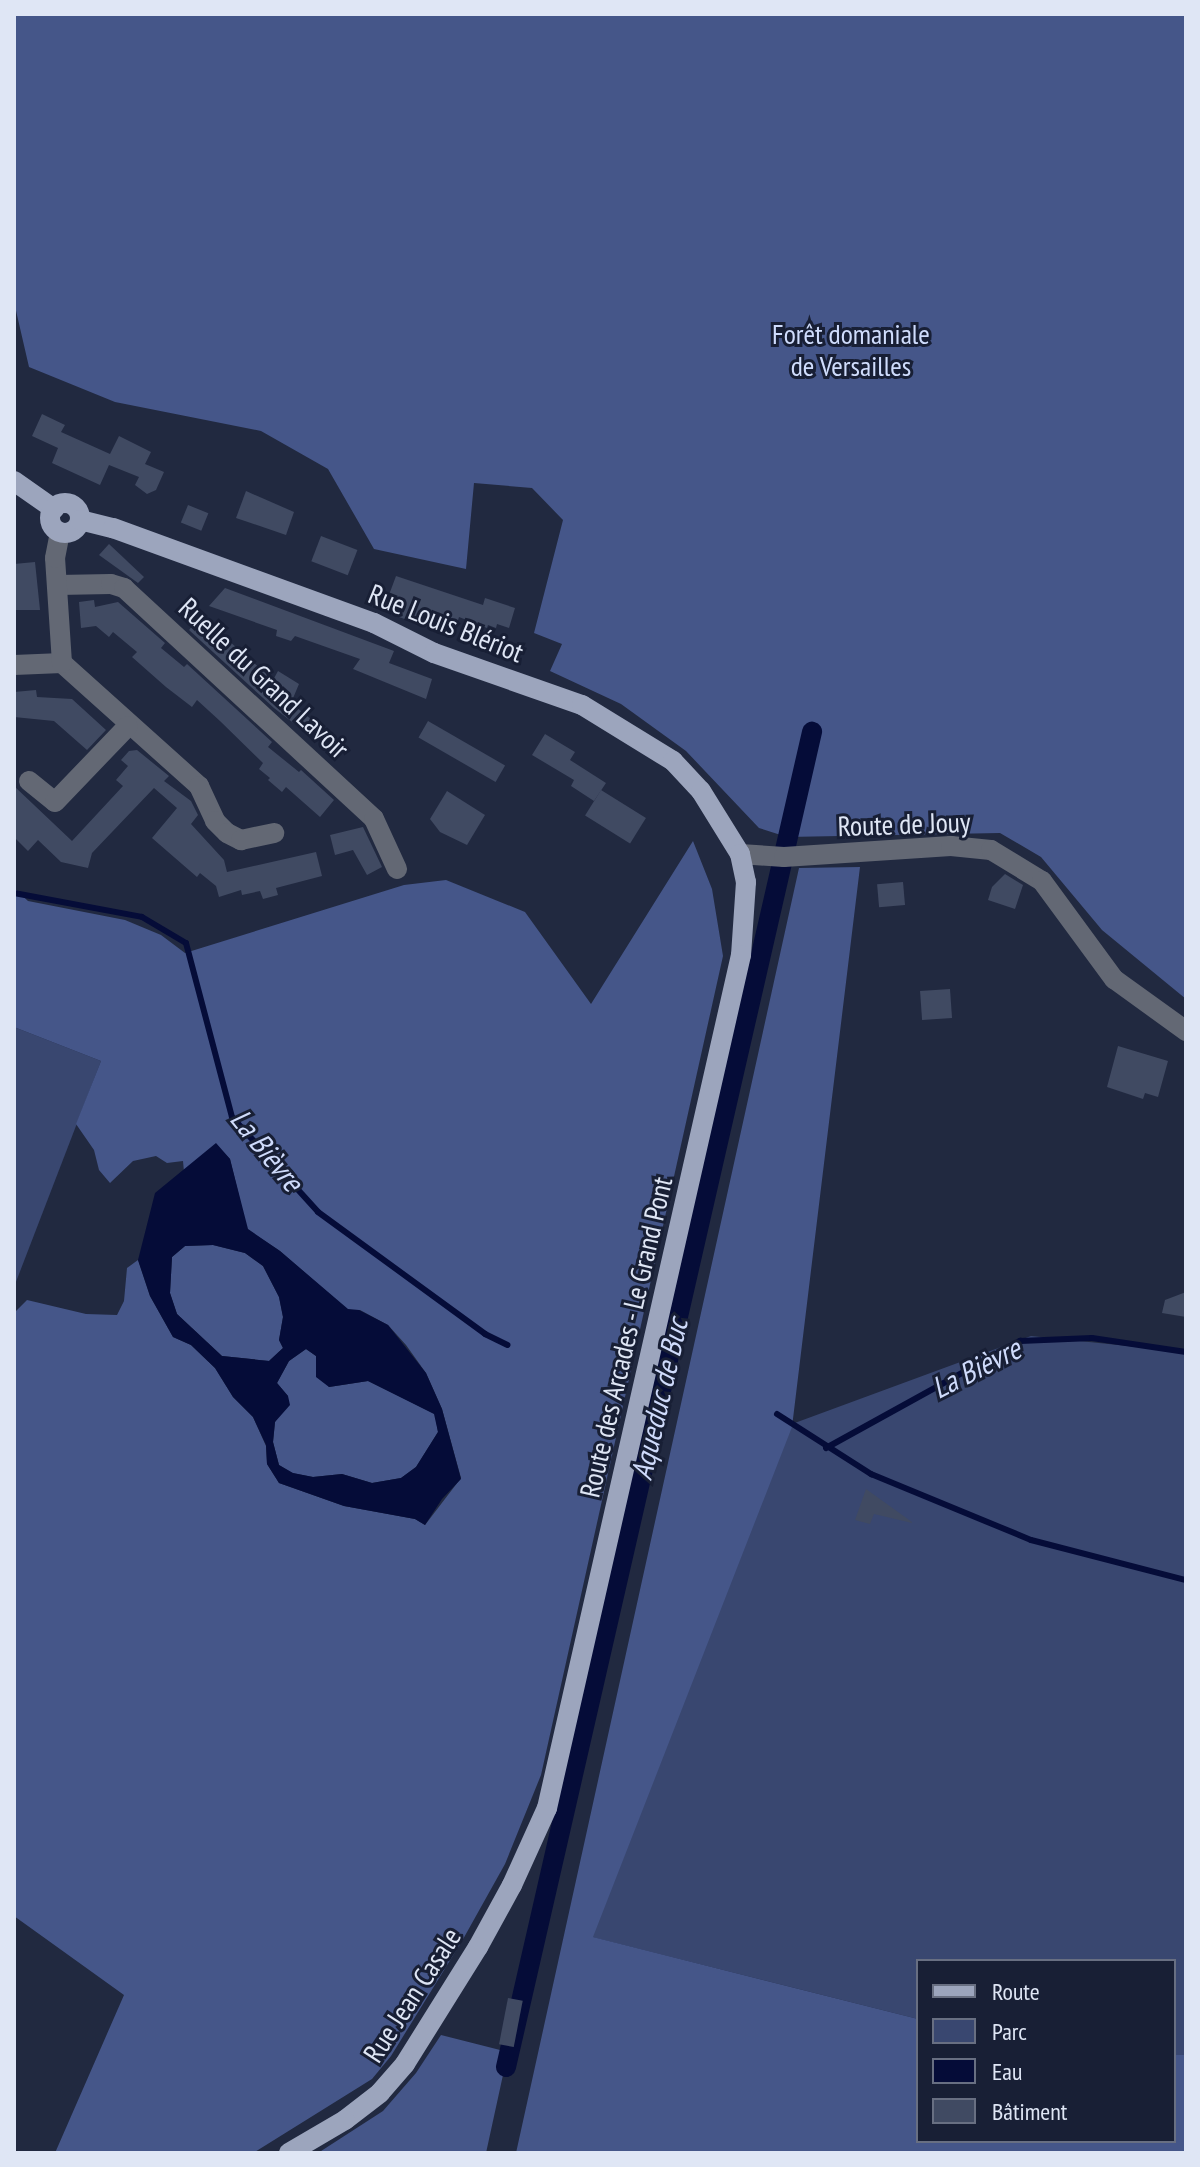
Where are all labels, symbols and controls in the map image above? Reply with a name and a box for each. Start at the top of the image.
park label: Forêt domaniale de Versailles [772,317,930,383]
street label: Rue Louis Blériot [364,577,528,669]
street label: Ruelle du Grand Lavoir [172,591,356,765]
street label: Route de Jouy [837,805,971,843]
water label: La Bièvre [223,1102,311,1198]
street label: Route des Arcades - Le Grand Pont [572,1172,680,1502]
water label: Aqueduc de Buc [623,1315,695,1483]
water label: La Bièvre [925,1330,1027,1406]
street label: Rue Jean Casale [356,1922,468,2068]
legend [916,1959,1176,2143]
text: Route [992,1976,1040,2007]
text: Parc [992,2016,1027,2047]
text: Eau [992,2056,1022,2087]
text: Bâtiment [992,2096,1067,2127]

